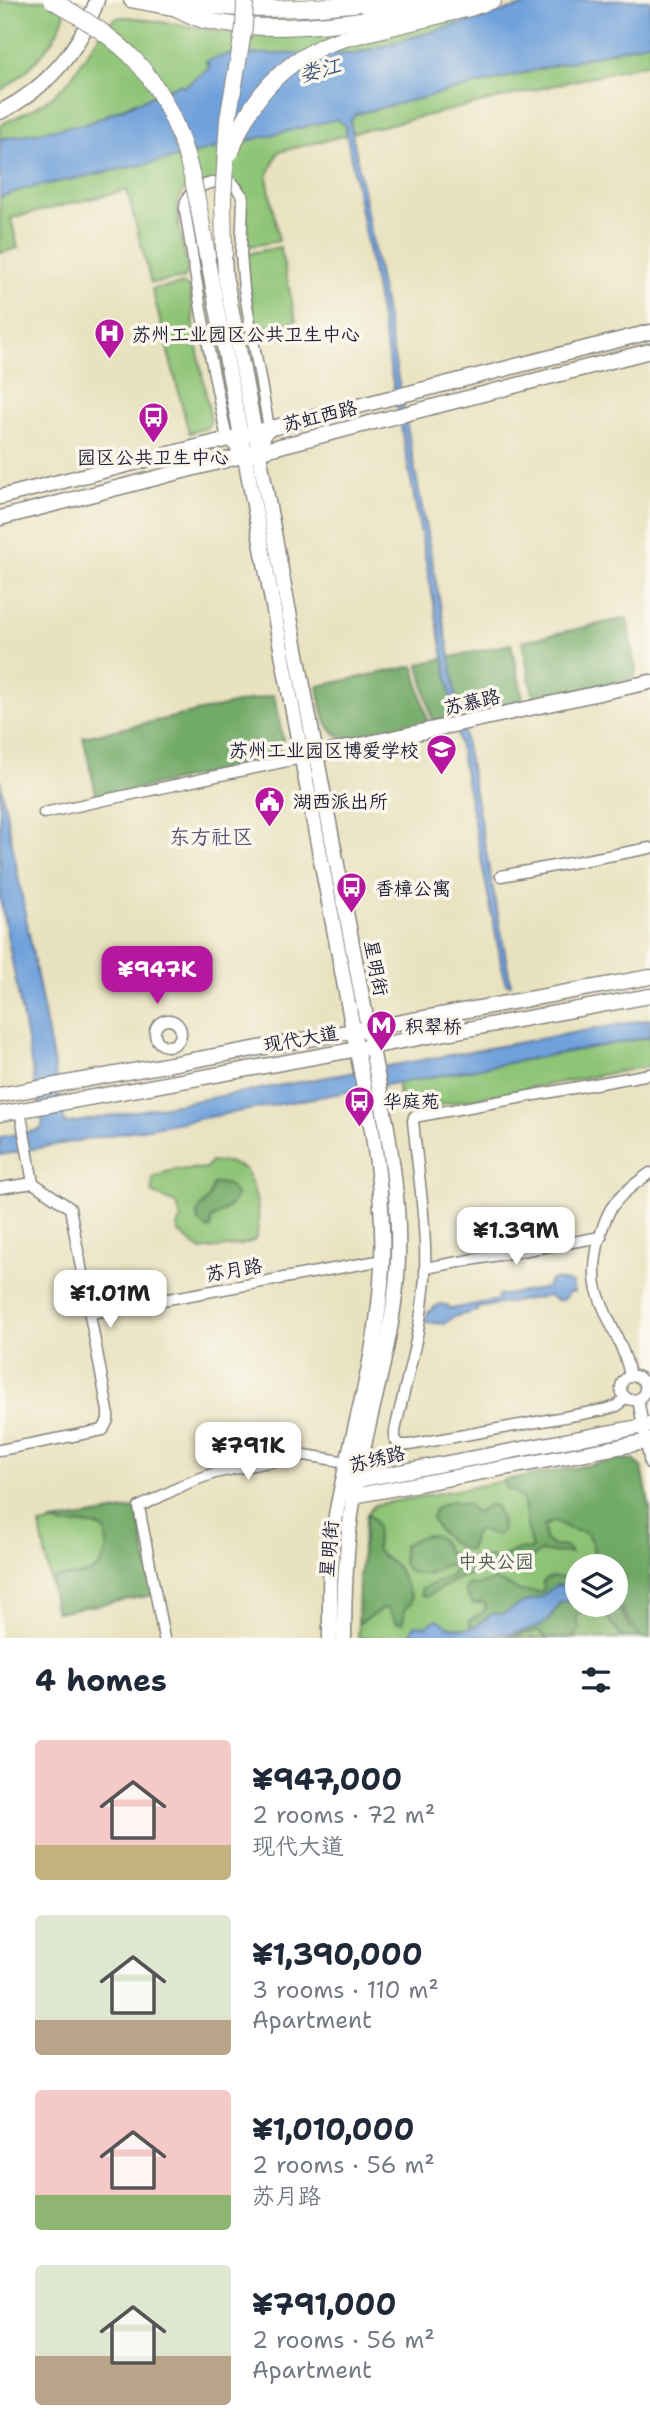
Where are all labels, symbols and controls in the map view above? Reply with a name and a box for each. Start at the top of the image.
water label: 娄江 [296,51,345,89]
hospital icon: 苏州工业园区公共卫生中心 [92,317,126,361]
place label: 苏州工业园区公共卫生中心 [132,322,360,347]
street label: 苏虹西路 [280,395,360,437]
bus stop icon: 园区公共卫生中心 [136,401,170,445]
place label: 园区公共卫生中心 [77,445,229,470]
street label: 苏慕路 [441,683,503,721]
school or university icon: 苏州工业园区博爱学校 [425,733,459,777]
place label: 苏州工业园区博爱学校 [229,738,419,763]
public building icon: 湖西派出所 [253,784,287,828]
place label: 湖西派出所 [293,789,388,814]
district label: 东方社区 [169,823,253,851]
bus stop icon: 香樟公寓 [335,871,369,915]
place label: 香樟公寓 [375,876,451,901]
street label: 星明街 [358,938,394,998]
pin: ¥947K [108,946,206,1006]
text: ¥947K [118,954,196,984]
metro station icon: 积翠桥 [365,1009,399,1053]
place label: 积翠桥 [405,1014,462,1039]
street label: 现代大道 [261,1020,341,1058]
bus stop icon: 华庭苑 [343,1084,377,1128]
place label: 华庭苑 [383,1089,440,1114]
pin: ¥1.39M [459,1208,573,1267]
text: ¥1.39M [473,1215,559,1245]
street label: 苏月路 [204,1253,264,1287]
pin: ¥1.01M [53,1270,167,1330]
text: ¥1.01M [70,1278,150,1308]
pin: ¥791K [199,1422,297,1482]
text: ¥791K [211,1430,285,1460]
street label: 苏绣路 [346,1440,408,1478]
street label: 星明街 [314,1520,344,1578]
park label: 中央公园 [458,1549,534,1574]
map controls [565,1554,628,1617]
button: layers [565,1554,628,1617]
text: 4 homes [35,1660,167,1701]
icon: filters [577,1661,615,1699]
text: ¥947,000 [252,1759,402,1800]
icon: home [91,1768,175,1852]
text: 2 rooms · 72 m² [252,1800,435,1830]
text: 现代大道 [252,1831,344,1861]
text: ¥1,390,000 [252,1934,423,1975]
icon: home [91,1943,175,2027]
text: 3 rooms · 110 m² [252,1975,439,2005]
text: Apartment [252,2005,372,2035]
text: ¥1,010,000 [252,2109,415,2150]
icon: home [91,2118,175,2202]
text: 2 rooms · 56 m² [252,2150,435,2180]
text: 苏月路 [252,2181,321,2211]
text: ¥791,000 [252,2284,397,2325]
icon: home [91,2293,175,2377]
text: 2 rooms · 56 m² [252,2325,435,2355]
text: Apartment [252,2355,372,2385]

